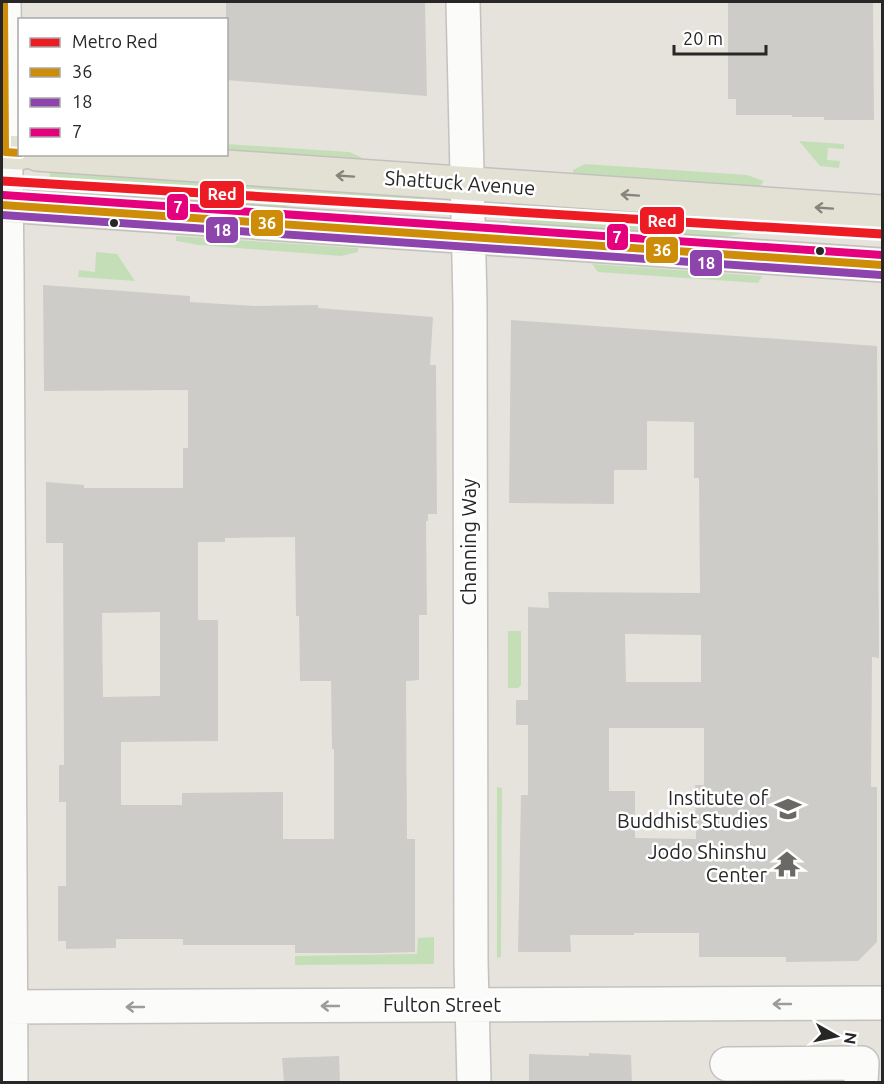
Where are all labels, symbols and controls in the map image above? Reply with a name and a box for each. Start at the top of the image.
legend [18,18,228,156]
scale bar [674,18,766,56]
text: 20 m [683,28,723,48]
text: Metro Red [72,31,158,51]
text: 36 [72,61,92,81]
text: 18 [72,91,92,111]
text: 7 [72,121,82,141]
street label: Shattuck Avenue [384,166,536,199]
one-way arrow [336,170,356,181]
line badge: Red [199,180,245,209]
text: Red [208,185,236,203]
one-way arrow [620,189,640,200]
line badge: 7 [166,193,189,221]
text: 7 [173,198,183,216]
one-way arrow [815,202,835,213]
line badge: Red [639,206,685,235]
line badge: 36 [250,209,284,237]
text: Red [648,212,676,230]
text: 36 [258,214,276,232]
line badge: 18 [205,216,239,244]
unlabelled marker [108,217,120,229]
text: 18 [213,221,231,239]
line badge: 7 [606,223,629,251]
text: 7 [612,228,622,246]
line badge: 36 [645,236,679,264]
text: 36 [653,241,671,259]
unlabelled marker [814,245,826,257]
line badge: 18 [689,249,723,277]
text: 18 [697,254,715,272]
street label: Channing Way [457,478,480,606]
place label: Institute of Buddhist Studies [617,786,768,832]
school or university icon: Institute of Buddhist Studies [773,794,803,824]
place label: Jodo Shinshu Center [648,840,767,886]
temple icon: Jodo Shinshu Center [772,849,802,879]
street label: Fulton Street [383,993,501,1016]
one-way arrow [773,998,793,1009]
one-way arrow [320,1000,340,1012]
one-way arrow [125,1001,145,1012]
north arrow [806,1006,866,1066]
text: N [841,1031,861,1046]

